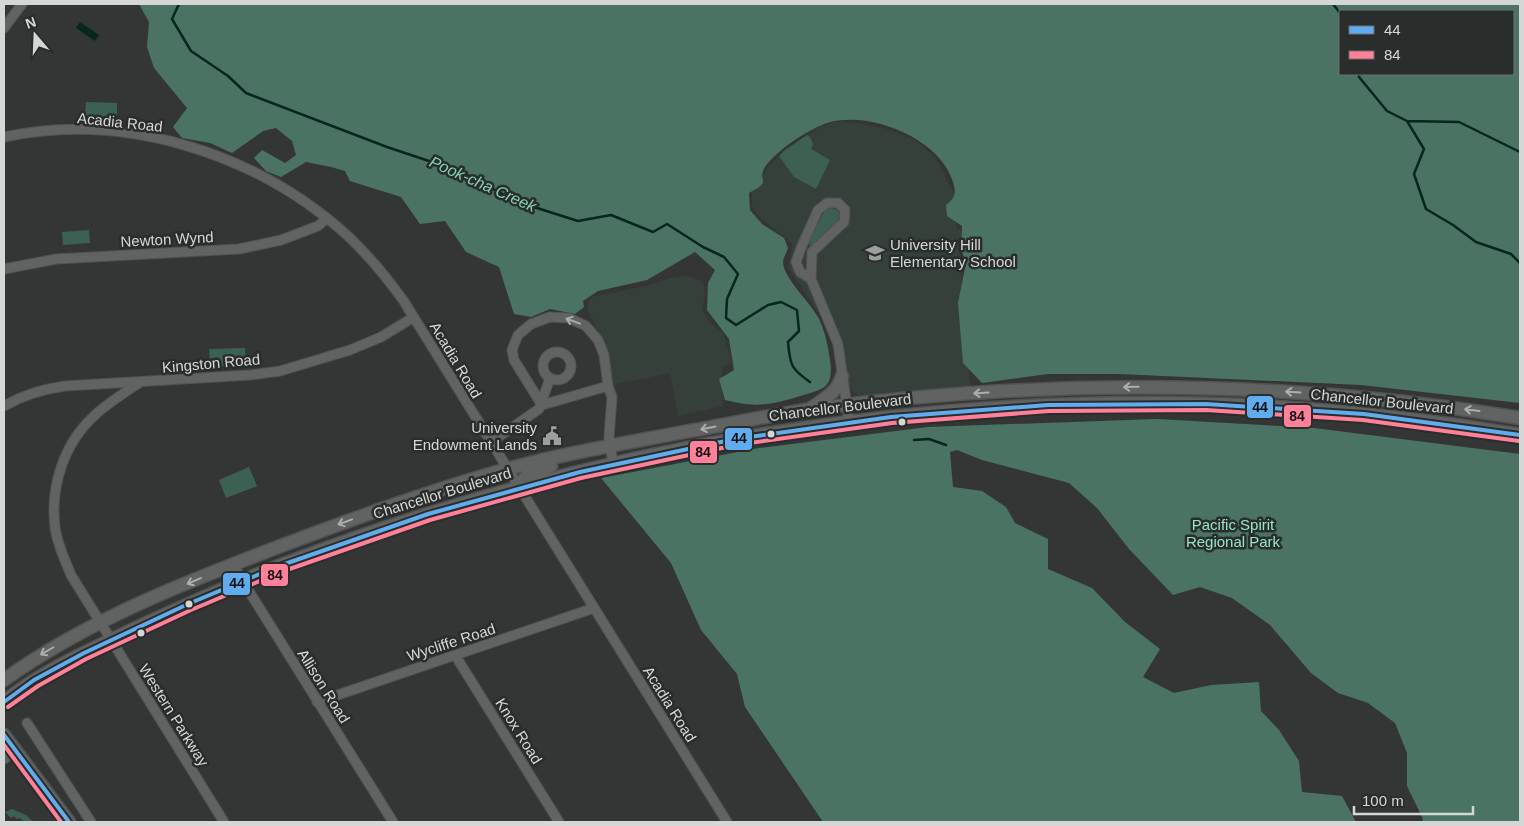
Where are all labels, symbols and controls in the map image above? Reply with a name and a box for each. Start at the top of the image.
north arrow [10,10,60,60]
legend [1339,10,1514,75]
text: N [23,13,38,32]
text: 44 [1384,21,1401,38]
text: 84 [1384,46,1401,63]
street label: Acadia Road [76,109,164,135]
water label: Pook-cha Creek [427,153,540,216]
street label: Newton Wynd [120,228,214,250]
place label: University Hill Elementary School [890,236,1016,270]
school or university icon: University Hill Elementary School [864,242,886,264]
one-way arrow [566,316,581,325]
street label: Acadia Road [427,319,485,401]
street label: Kingston Road [161,350,261,376]
one-way arrow [1123,382,1139,392]
street label: Chancellor Boulevard [1310,385,1454,417]
one-way arrow [973,388,989,398]
one-way arrow [1285,388,1301,397]
street label: Chancellor Boulevard [768,390,912,424]
line badge: 44 [1246,395,1274,419]
text: 44 [1252,399,1268,415]
line badge: 84 [1283,404,1312,428]
one-way arrow [1464,405,1480,415]
text: 84 [1289,408,1305,424]
unlabelled marker [897,417,907,427]
place label: University Endowment Lands [413,419,537,453]
one-way arrow [700,423,716,433]
public building icon: University Endowment Lands [541,425,563,447]
line badge: 44 [724,427,753,451]
unlabelled marker [766,429,776,439]
text: 44 [731,430,747,446]
line badge: 84 [689,440,718,464]
text: 84 [695,444,711,460]
street label: Chancellor Boulevard [371,464,513,522]
park label: Pacific Spirit Regional Park [1186,516,1281,550]
one-way arrow [338,518,353,527]
line badge: 84 [260,563,289,587]
text: 84 [267,567,283,583]
line badge: 44 [222,572,251,596]
text: 44 [229,575,245,591]
one-way arrow [187,576,202,586]
unlabelled marker [184,599,194,609]
street label: Wycliffe Road [405,620,497,664]
unlabelled marker [136,628,146,638]
one-way arrow [40,646,55,656]
street label: Allison Road [294,646,354,726]
street label: Western Parkway [136,661,213,770]
street label: Acadia Road [640,663,700,745]
street label: Knox Road [492,695,546,767]
scale bar [1354,784,1473,816]
text: 100 m [1362,792,1404,809]

